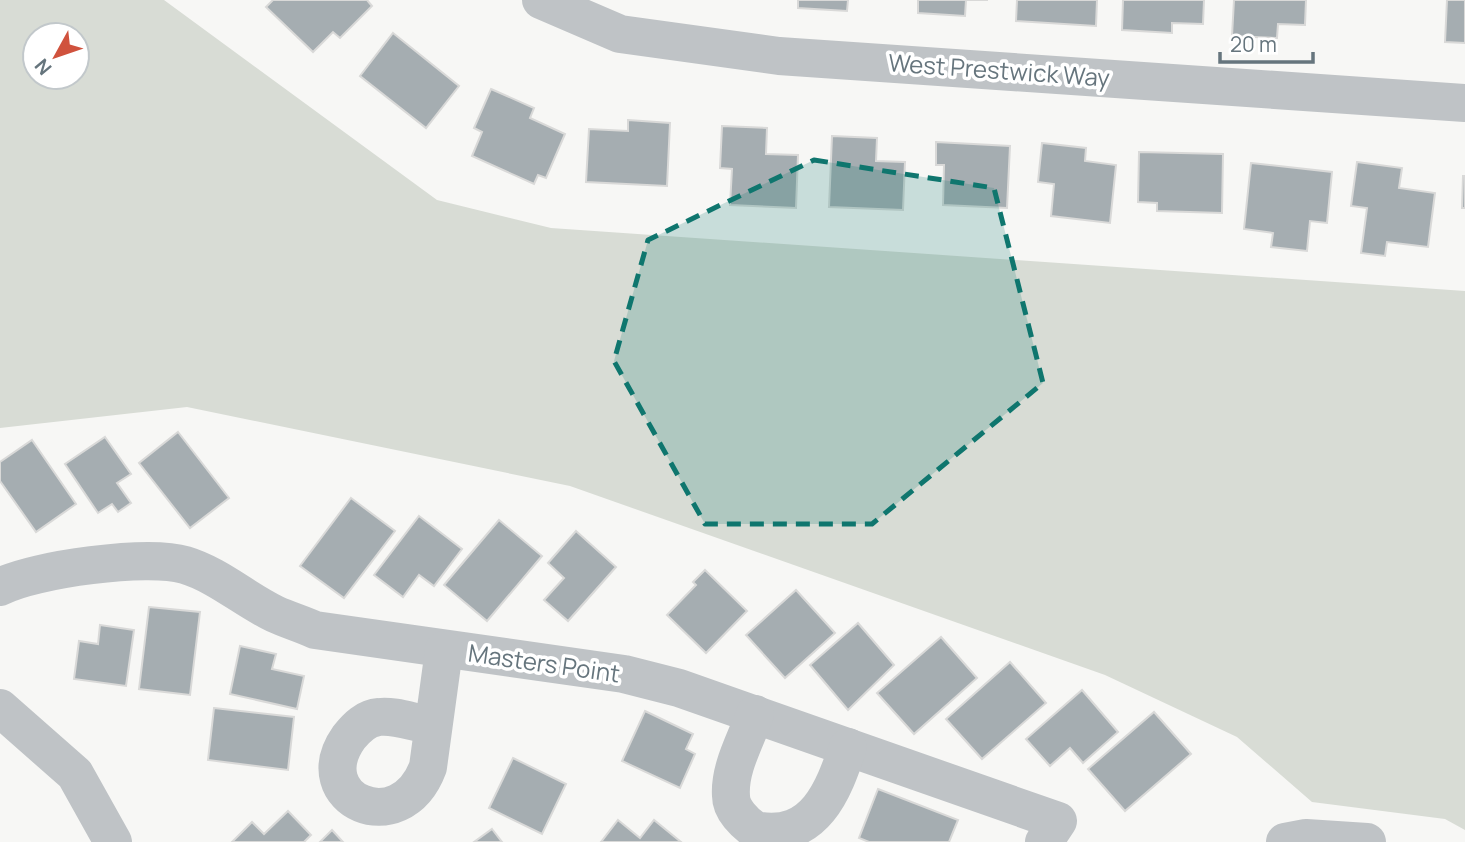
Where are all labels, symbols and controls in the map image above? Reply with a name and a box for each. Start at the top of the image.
north arrow [21,21,91,91]
scale bar [1220,21,1313,65]
text: 20 m [1230,30,1277,58]
street label: West Prestwick Way [887,45,1111,94]
text: N [29,53,57,81]
street label: Masters Point [466,636,622,689]

